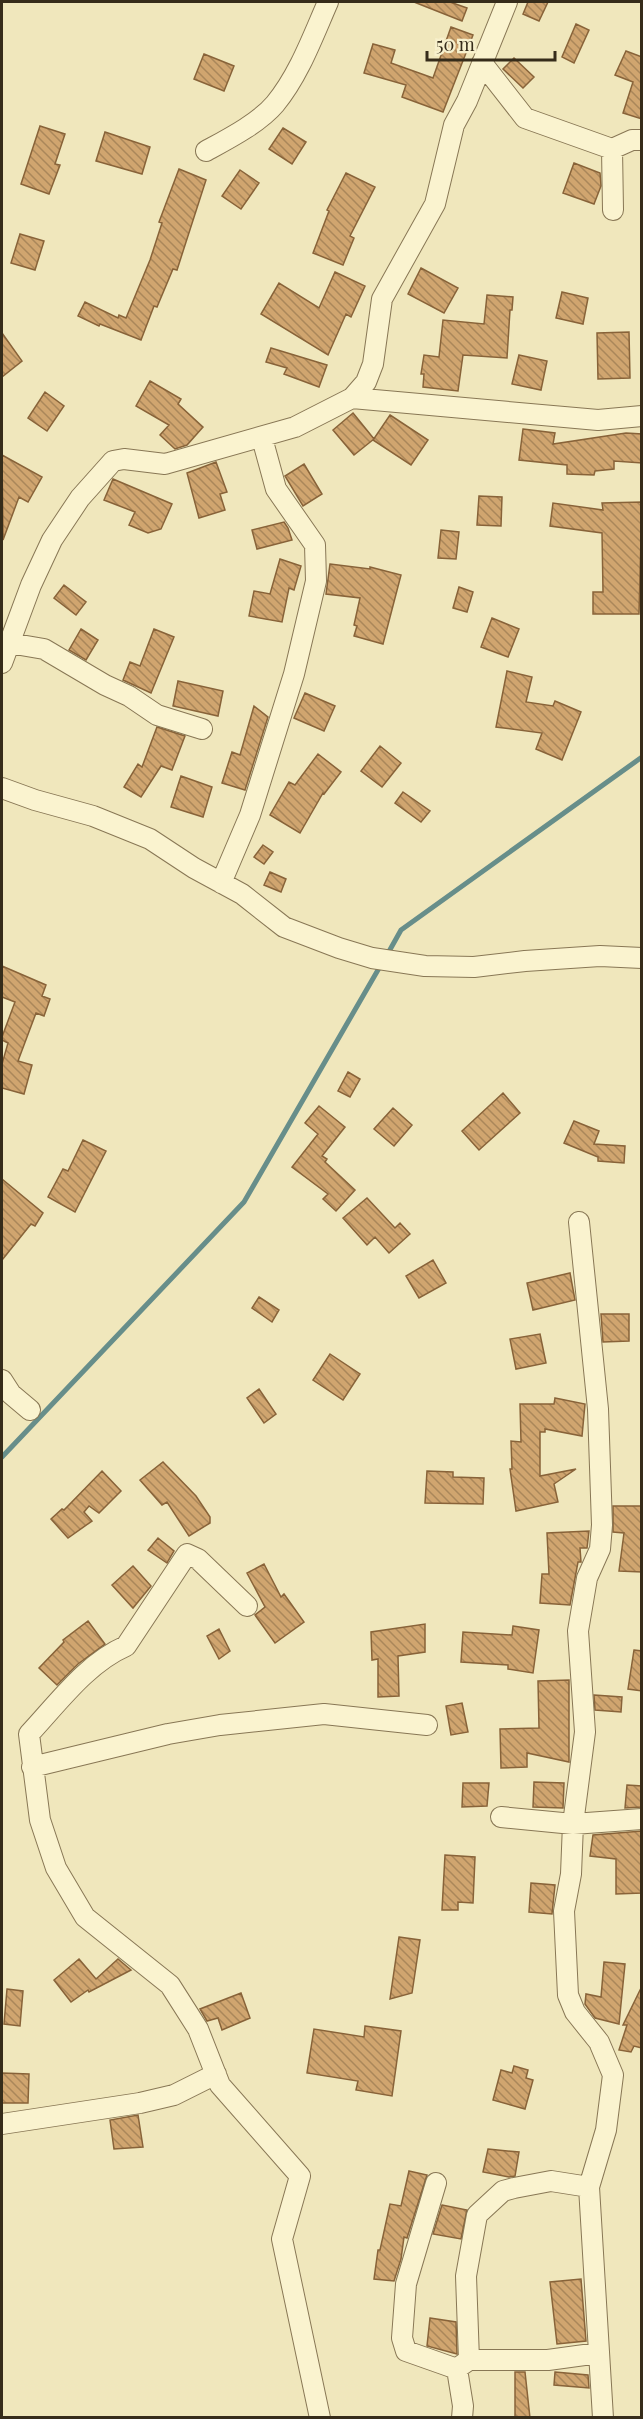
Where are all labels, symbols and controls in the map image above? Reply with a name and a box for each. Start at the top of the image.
scale bar [427,24,554,62]
text: 50 m [436,32,475,56]

